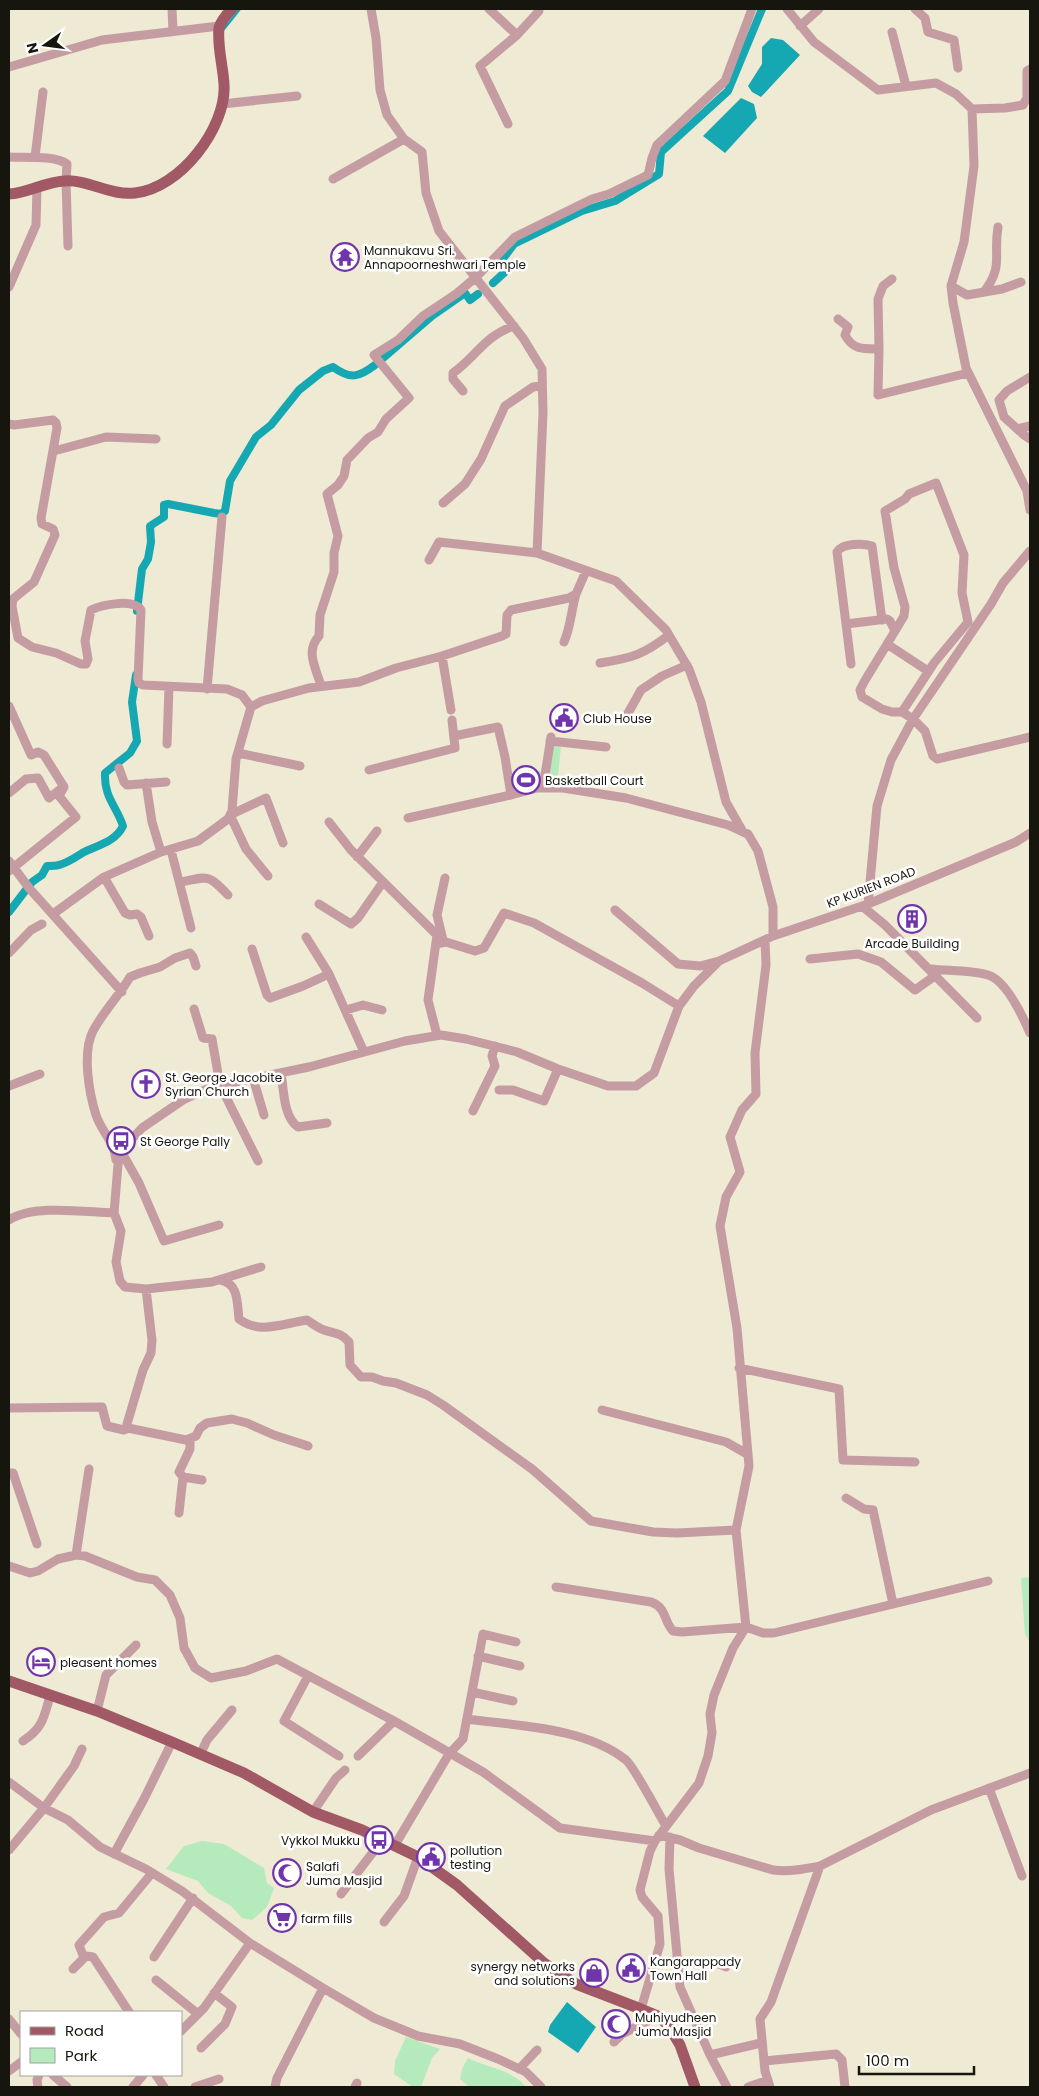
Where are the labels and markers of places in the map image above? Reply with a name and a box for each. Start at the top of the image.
temple icon: Mannukavu Sri. Annapoorneshwari Temple [330,242,360,272]
place label: Mannukavu Sri. Annapoorneshwari Temple [364,242,526,273]
public building icon: Club House [549,703,579,733]
place label: Club House [583,710,652,727]
sports icon: Basketball Court [511,765,541,795]
place label: Basketball Court [545,772,644,789]
building icon: Arcade Building [897,904,927,934]
place label: Arcade Building [865,935,959,952]
church icon: St. George Jacobite Syrian Church [131,1069,161,1099]
place label: St. George Jacobite Syrian Church [165,1069,282,1100]
bus stop icon: St George Pally [106,1126,136,1156]
place label: St George Pally [140,1133,230,1150]
hotel icon: pleasent homes [26,1647,56,1677]
place label: pleasent homes [60,1654,157,1671]
bus stop icon: Vykkol Mukku [364,1825,394,1855]
place label: Vykkol Mukku [281,1832,360,1849]
public building icon: pollution testing [416,1842,446,1872]
place label: pollution testing [450,1842,502,1873]
mosque icon: Salafi Juma Masjid [272,1858,302,1888]
place label: Salafi Juma Masjid [306,1858,382,1889]
supermarket icon: farm fills [267,1903,297,1933]
place label: farm fills [301,1910,352,1927]
public building icon: Kangarappady Town Hall [616,1953,646,1983]
place label: Kangarappady Town Hall [650,1953,741,1984]
place label: synergy networks and solutions [470,1958,575,1989]
shop icon: synergy networks and solutions [579,1958,609,1988]
mosque icon: Muhiyudheen Juma Masjid [601,2009,631,2039]
place label: Muhiyudheen Juma Masjid [635,2009,716,2040]

